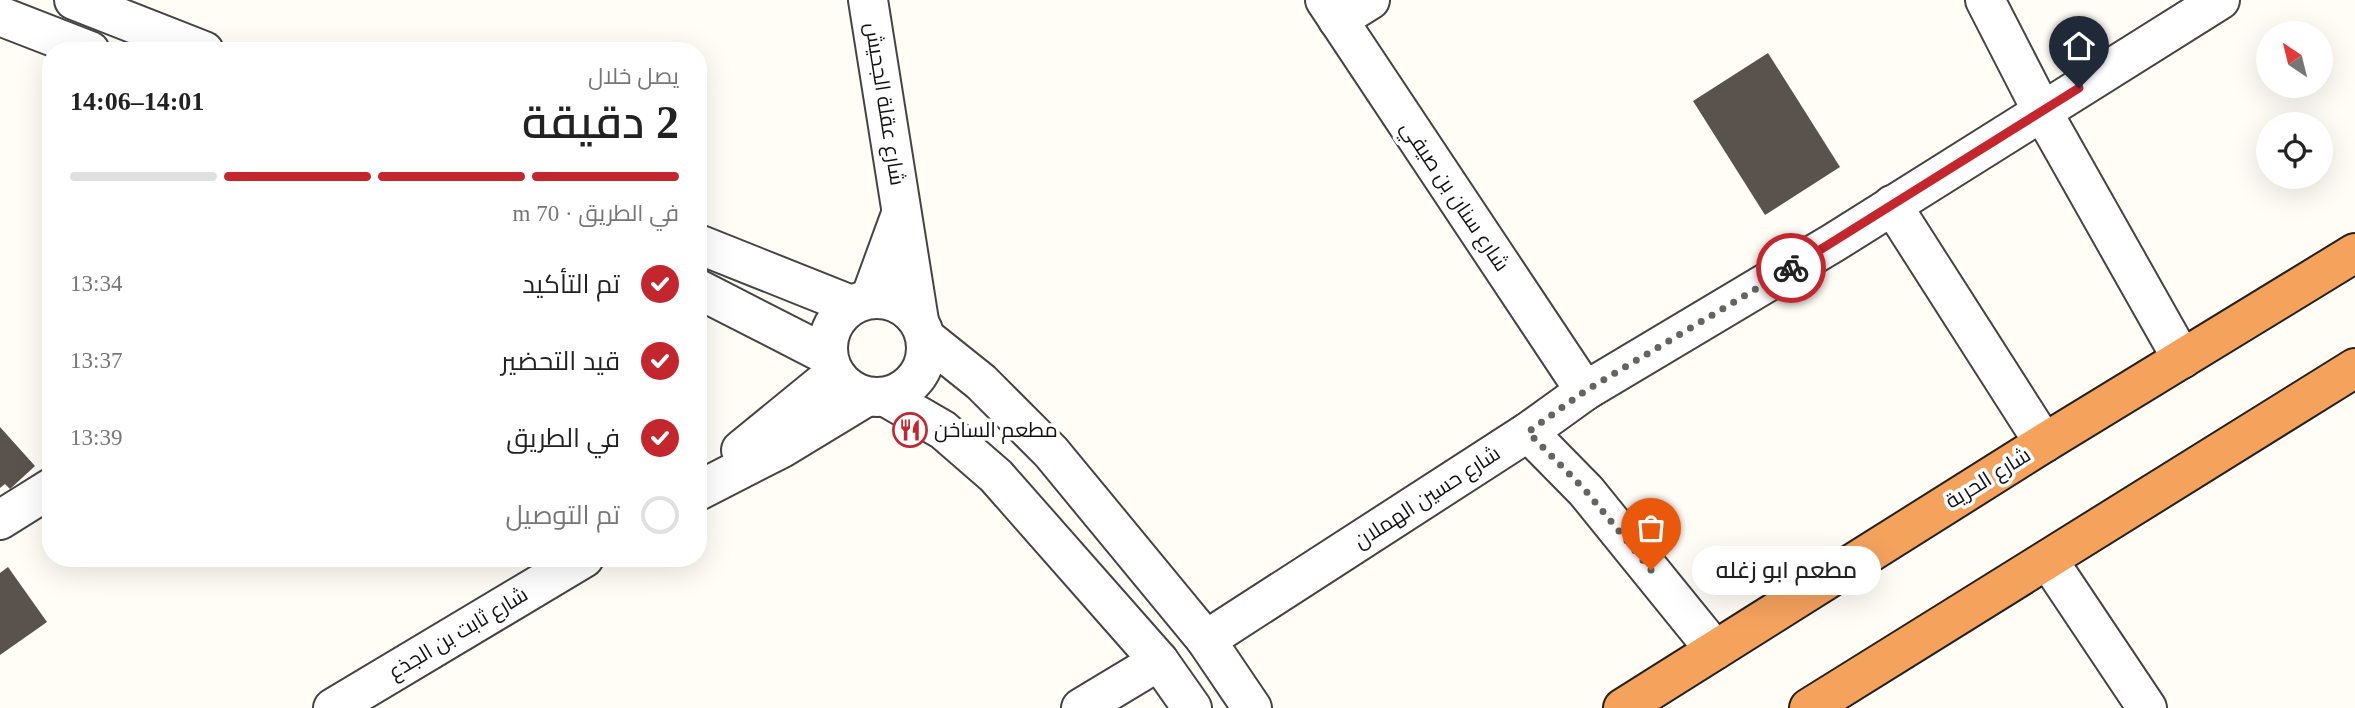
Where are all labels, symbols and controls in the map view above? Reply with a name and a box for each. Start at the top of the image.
pin [2049,16,2109,88]
street label: شارع عقلة الجحيش [858,21,910,188]
north arrow [2256,21,2333,98]
map controls [2256,21,2333,189]
icon: home [2060,27,2098,65]
text: يصل خلال [588,64,679,89]
text: 14:01–14:06 [70,87,204,116]
text: 2 دقيقة [522,97,679,148]
button: locate [2256,112,2333,189]
street label: شارع سنان بن صيفي [1393,116,1514,278]
text: في الطريق · 70 m [513,201,679,226]
courier [1756,233,1826,303]
icon: bike [1772,249,1810,287]
icon: check [641,265,679,303]
text: تم التأكيد [522,270,620,299]
text: 13:34 [70,271,122,296]
icon: check [641,342,679,380]
text: قيد التحضير [501,347,620,376]
text: 13:37 [70,348,122,373]
restaurant icon: مطعم الساخن [891,411,929,449]
place label: مطعم الساخن [934,418,1058,444]
icon: check [641,419,679,457]
text: في الطريق [506,424,620,453]
text: 13:39 [70,425,122,450]
street label: شارع حسين الهملان [1349,441,1506,555]
street label: شارع الحرية [1941,442,2036,515]
pin [1621,498,1681,570]
text: تم التوصيل [505,501,620,530]
icon: bag [1632,509,1670,547]
callout: مطعم ابو زغله [1693,546,1882,594]
text: مطعم ابو زغله [1716,558,1857,583]
street label: شارع ثابت بن الجذع [384,582,533,686]

